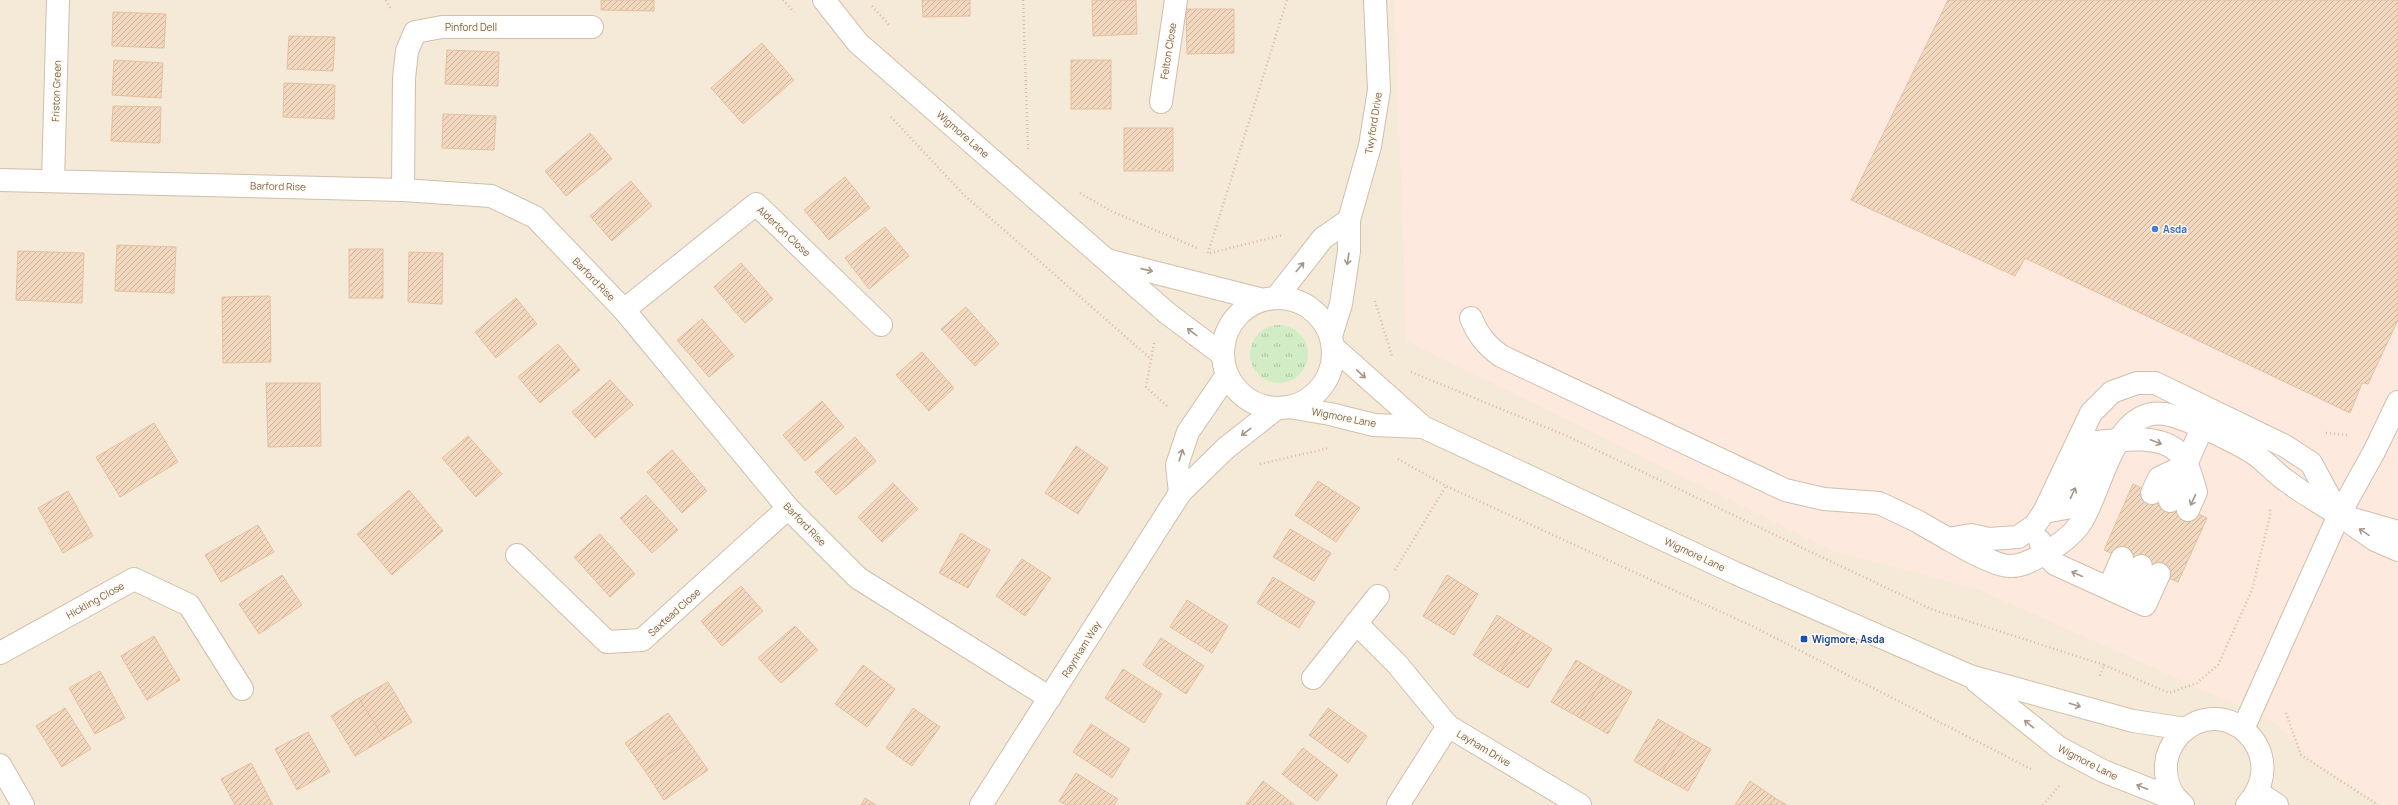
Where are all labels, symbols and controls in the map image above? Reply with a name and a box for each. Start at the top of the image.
street label: Pinford Dell [445,20,497,34]
street label: Felton Close [1157,22,1179,80]
street label: Friston Green [48,60,64,122]
street label: Twyford Drive [1361,91,1385,155]
street label: Wigmore Lane [934,107,992,161]
street label: Barford Rise [250,179,306,193]
street label: Alderton Close [754,203,814,259]
place label: Asda [2163,222,2187,236]
marker: Asda [2150,224,2160,234]
one-way arrow [1344,252,1352,265]
street label: Barford Rise [570,254,618,304]
one-way arrow [1296,262,1305,273]
one-way arrow [1140,266,1153,274]
one-way arrow [1186,328,1197,336]
one-way arrow [1356,369,1367,378]
street label: Wigmore Lane [1310,404,1378,430]
one-way arrow [1241,428,1252,436]
one-way arrow [2150,438,2162,446]
one-way arrow [1178,448,1185,461]
one-way arrow [2070,487,2077,499]
one-way arrow [2189,494,2196,506]
street label: Barford Rise [781,499,829,549]
one-way arrow [2358,528,2369,536]
street label: Wigmore Lane [1662,534,1728,574]
one-way arrow [2071,570,2083,577]
street label: Hickling Close [63,578,127,622]
street label: Saxtead Close [645,584,703,639]
street label: Raynham Way [1058,617,1104,680]
place label: Wigmore, Asda [1812,632,1885,646]
marker: Wigmore, Asda [1799,634,1809,644]
one-way arrow [2068,702,2081,709]
one-way arrow [2024,720,2035,729]
street label: Layham Drive [1454,726,1514,770]
street label: Wigmore Lane [2056,741,2121,783]
one-way arrow [2137,782,2149,790]

